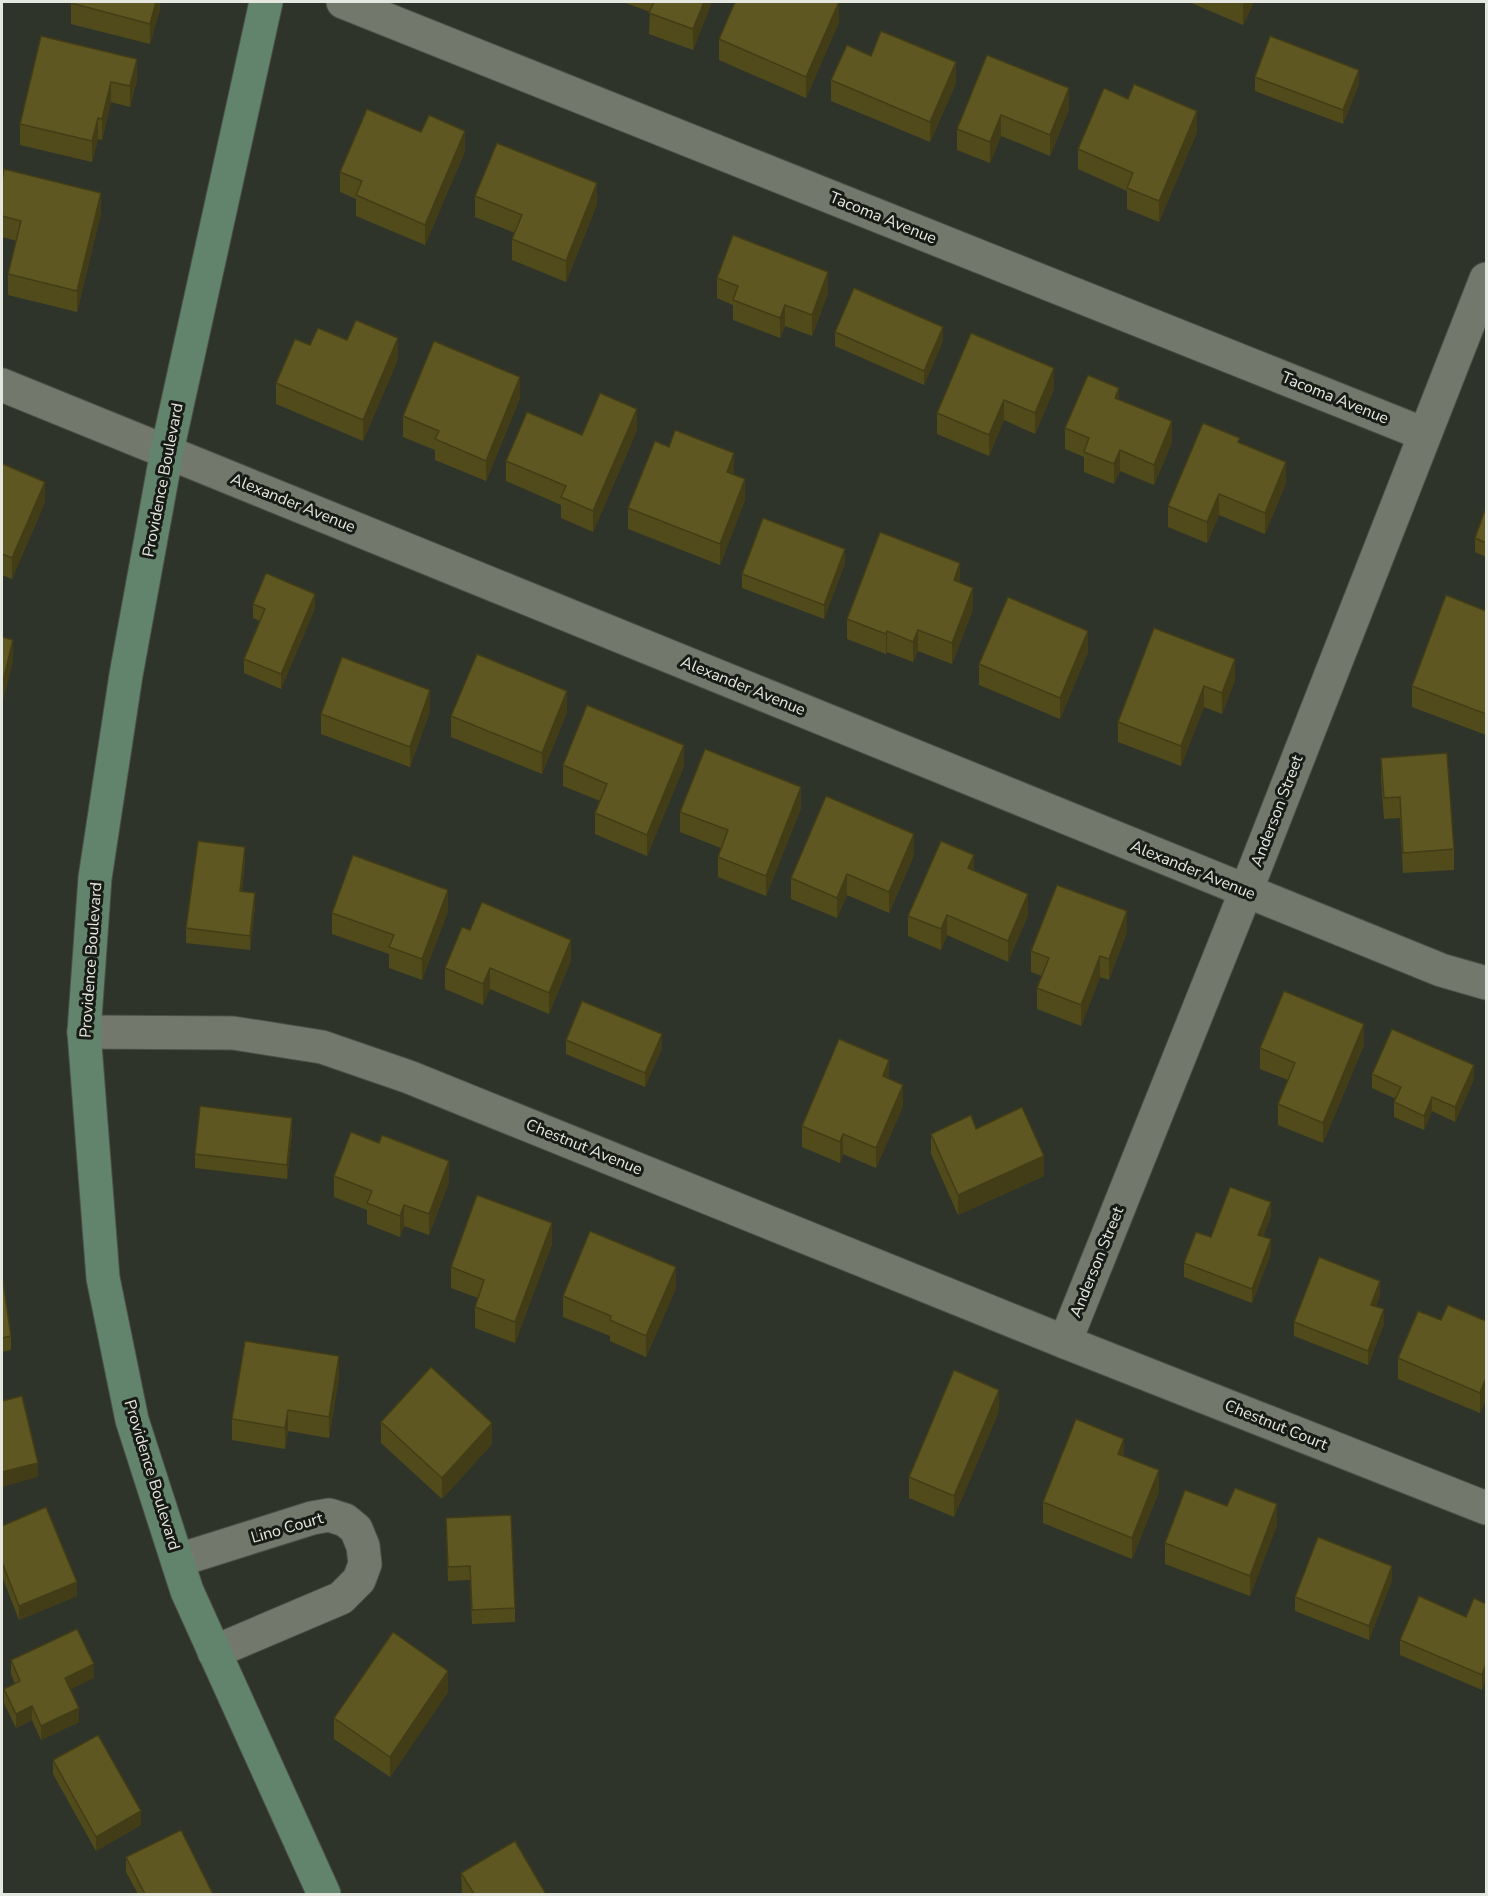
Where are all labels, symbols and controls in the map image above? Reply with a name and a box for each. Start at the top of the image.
street label: Tacoma Avenue [826,186,940,250]
street label: Tacoma Avenue [1278,366,1392,430]
street label: Providence Boulevard [137,401,189,559]
street label: Alexander Avenue [227,468,359,538]
street label: Alexander Avenue [677,651,809,721]
street label: Anderson Street [1246,752,1308,870]
street label: Alexander Avenue [1127,835,1259,905]
street label: Providence Boulevard [75,881,107,1039]
street label: Chestnut Avenue [522,1114,646,1180]
street label: Anderson Street [1065,1203,1129,1321]
street label: Chestnut Court [1221,1394,1331,1456]
street label: Providence Boulevard [119,1397,185,1553]
street label: Lino Court [248,1507,326,1549]

